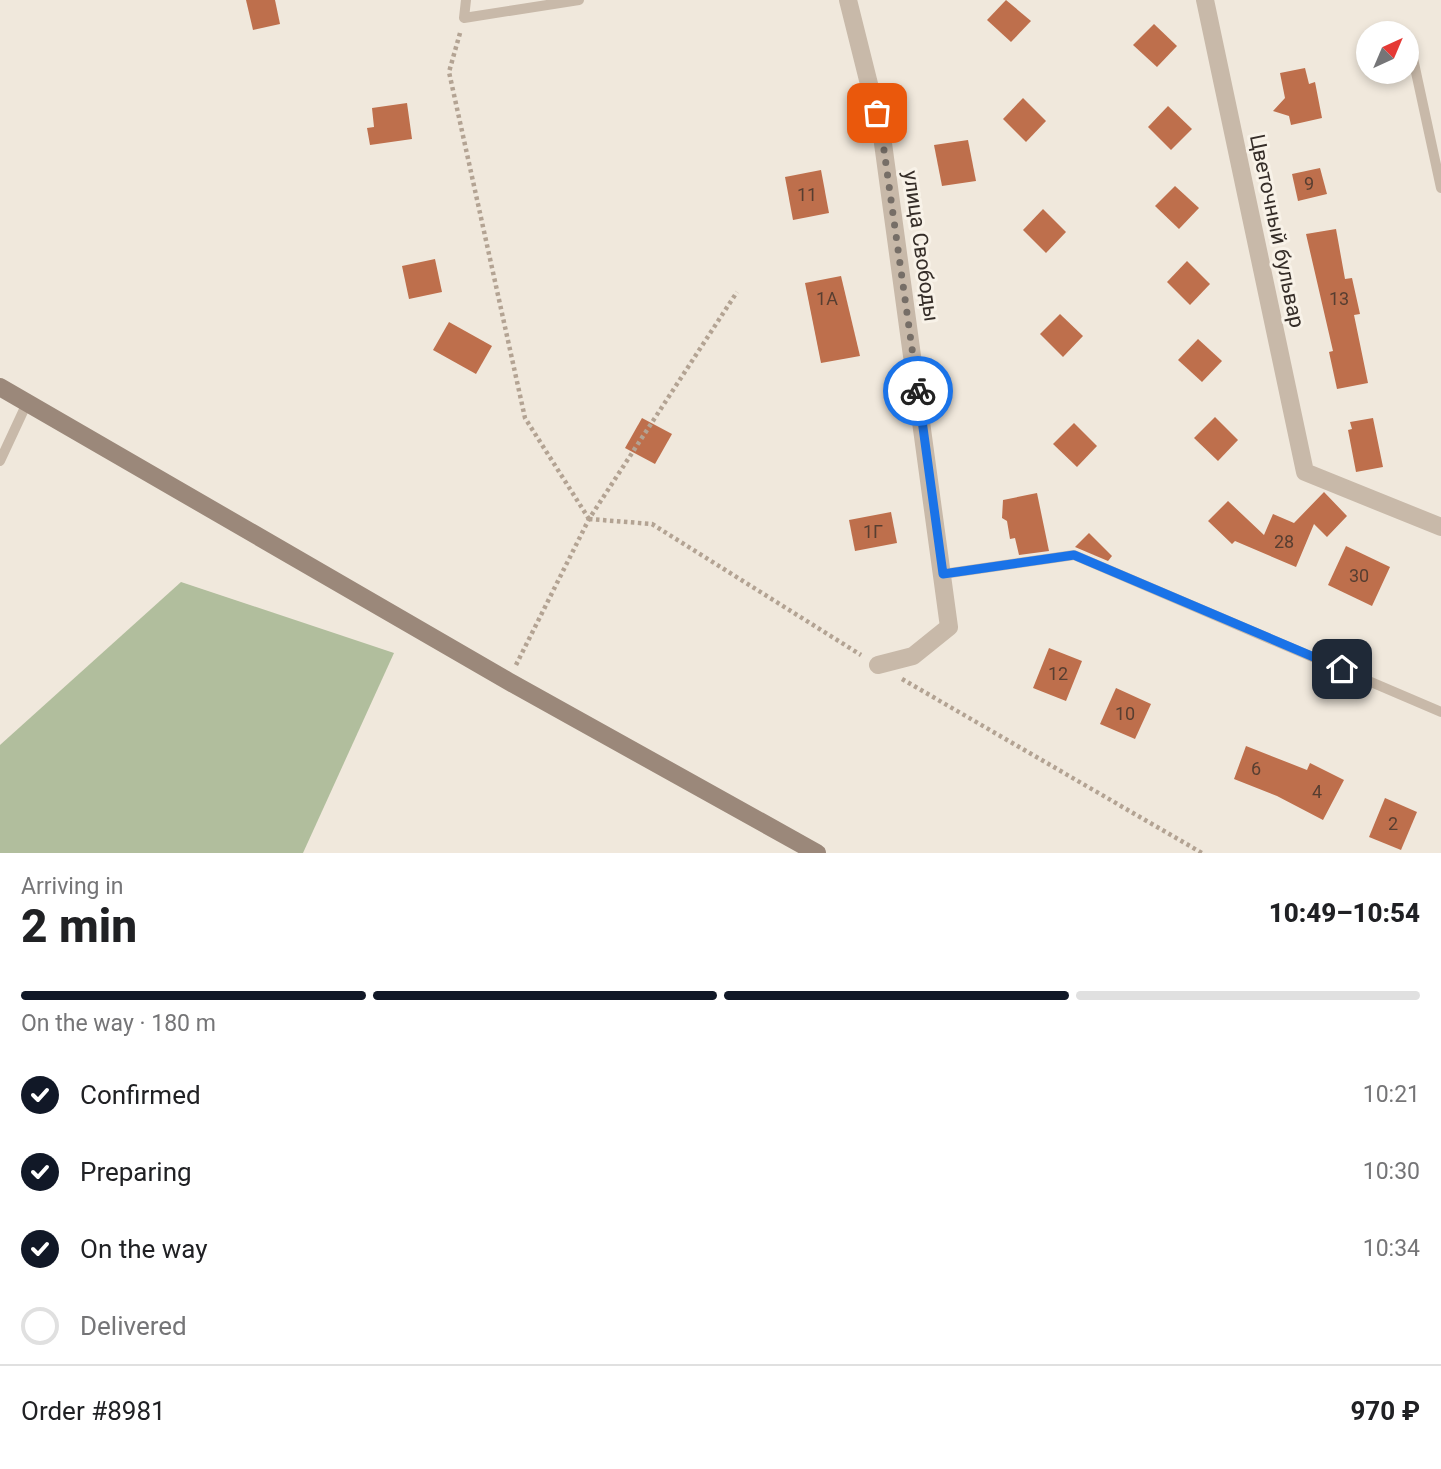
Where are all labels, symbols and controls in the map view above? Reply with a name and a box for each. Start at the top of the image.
north arrow [1356,21,1419,84]
map controls [1356,21,1419,84]
pin [847,83,907,143]
icon: bag [858,94,896,132]
street label: Цветочный бульвар [1245,132,1309,330]
street label: улица Свободы [899,169,943,323]
house number: 9 [1304,173,1314,194]
house number: 11 [797,184,817,205]
house number: 1А [816,288,838,309]
house number: 13 [1329,288,1349,309]
courier [883,356,953,426]
icon: bike [899,372,937,410]
house number: 1Г [863,521,883,542]
house number: 28 [1274,531,1294,552]
house number: 30 [1349,565,1369,586]
pin [1312,639,1372,699]
icon: home [1323,650,1361,688]
house number: 12 [1048,663,1068,684]
house number: 10 [1115,703,1135,724]
house number: 6 [1251,758,1261,779]
house number: 4 [1312,781,1322,802]
house number: 2 [1388,813,1398,834]
text: Arriving in [21,873,124,900]
text: 10:49–10:54 [1269,898,1420,928]
text: 2 min [21,899,137,953]
text: On the way · 180 m [21,1010,216,1037]
icon: check [21,1076,59,1114]
text: Confirmed [80,1080,201,1110]
text: 10:21 [1363,1081,1420,1108]
icon: check [21,1153,59,1191]
text: Preparing [80,1157,192,1187]
text: 10:30 [1363,1158,1420,1185]
icon: check [21,1230,59,1268]
text: On the way [80,1234,208,1264]
text: 10:34 [1363,1235,1420,1262]
text: Delivered [80,1311,187,1341]
text: Order #8981 [21,1396,166,1426]
text: 970 ₽ [1350,1396,1420,1426]

